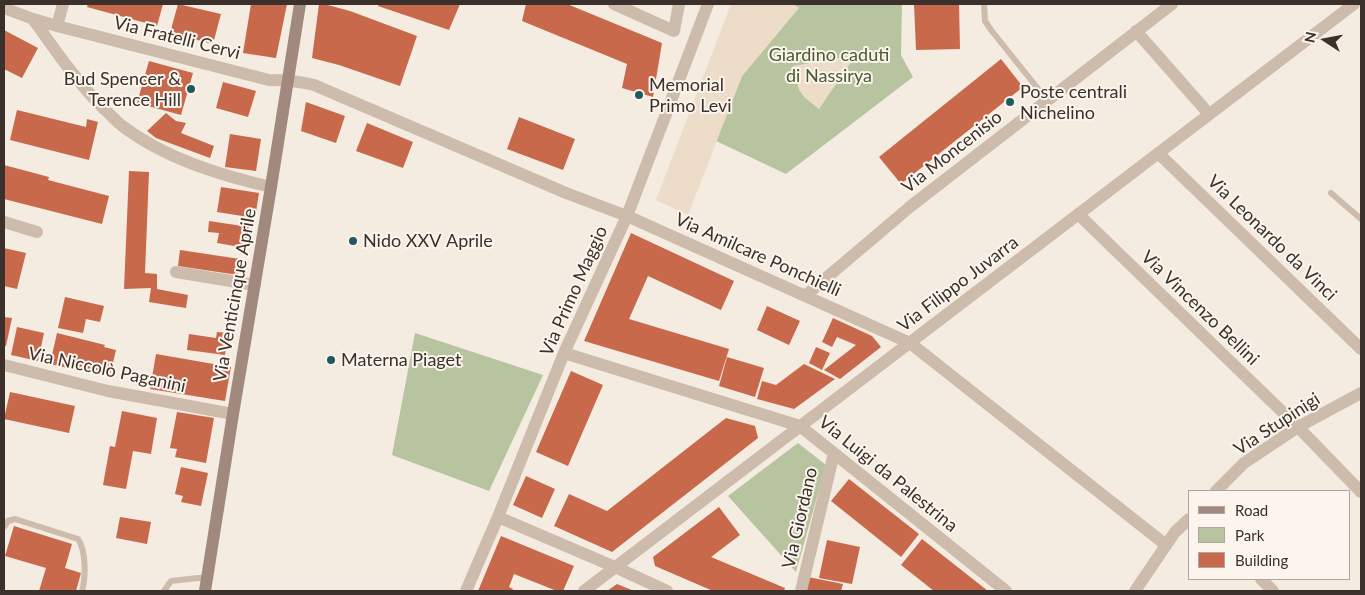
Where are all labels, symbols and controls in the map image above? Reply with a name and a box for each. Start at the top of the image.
street label: Via Fratelli Cervi [112,12,242,64]
north arrow [1300,15,1350,65]
text: N [1300,30,1319,44]
park label: Giardino caduti di Nassirya [769,44,889,86]
place label: Bud Spencer & Terence Hill [64,68,181,110]
place label: Memorial Primo Levi [649,74,732,116]
place label: Poste centrali Nichelino [1020,81,1127,124]
marker: Bud Spencer & Terence Hill [185,83,197,95]
marker: Memorial Primo Levi [633,89,645,101]
marker: Poste centrali Nichelino [1004,96,1016,108]
street label: Via Moncenisio [898,106,1006,198]
street label: Via Leonardo da Vinci [1203,171,1341,305]
street label: Via Venticinque Aprile [209,207,261,383]
street label: Via Amilcare Ponchielli [672,209,844,301]
street label: Via Primo Maggio [536,223,612,359]
place label: Nido XXV Aprile [363,230,493,252]
street label: Via Filippo Juvarra [893,232,1023,336]
marker: Nido XXV Aprile [347,235,359,247]
street label: Via Vincenzo Bellini [1137,246,1263,370]
street label: Via Niccolò Paganini [26,343,188,397]
place label: Materna Piaget [341,349,461,371]
marker: Materna Piaget [325,354,337,366]
street label: Via Stupinigi [1230,388,1324,460]
street label: Via Luigi da Palestrina [814,411,962,537]
street label: Via Giordano [778,465,822,571]
legend [1188,490,1350,580]
text: Road [1235,501,1268,519]
text: Park [1235,526,1264,544]
text: Building [1235,551,1288,569]

